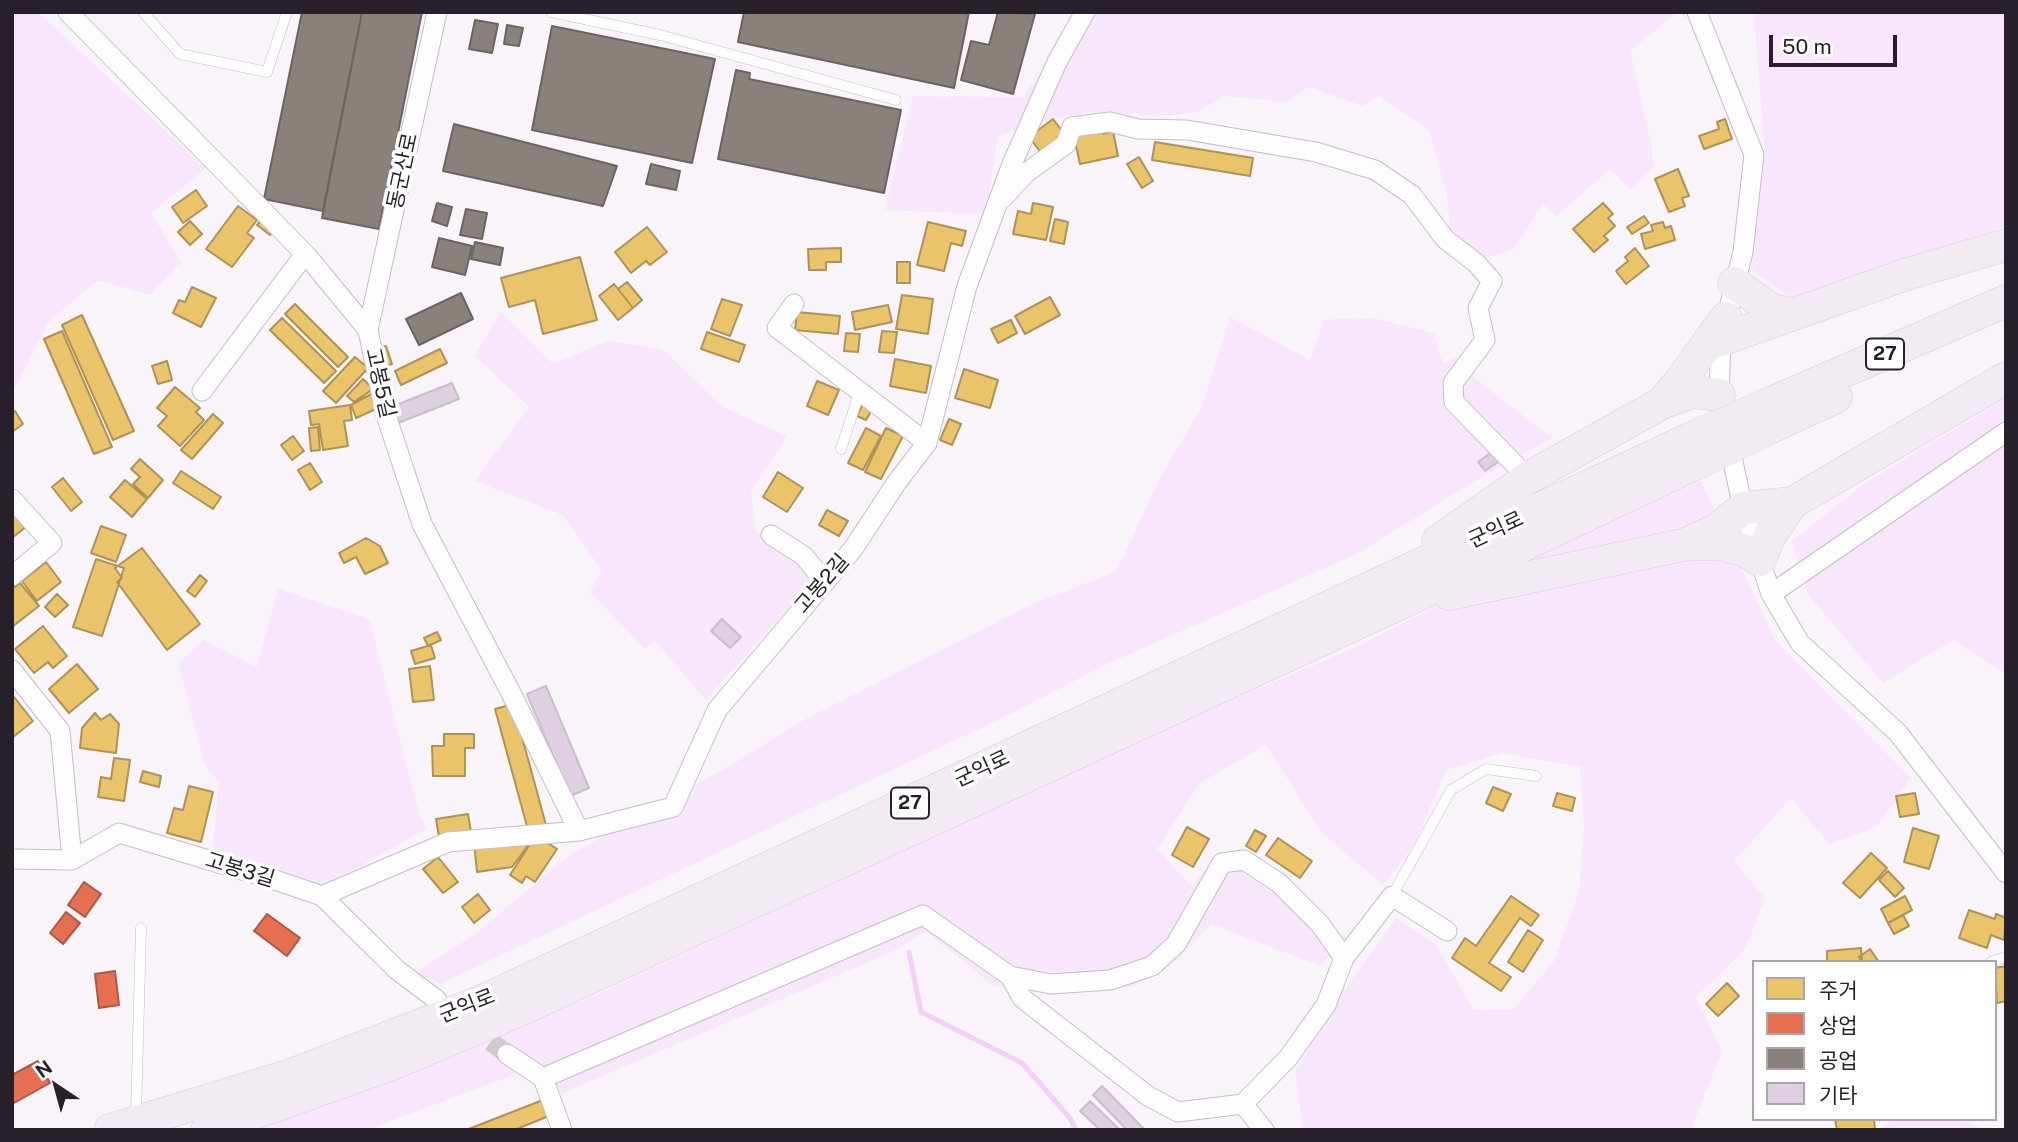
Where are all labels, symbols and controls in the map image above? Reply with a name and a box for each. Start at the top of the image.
scale bar [1773,21,1901,65]
text: 50 m [1782,34,1832,59]
street label: 동군산로 [383,131,423,211]
road number: 27 [1866,338,1904,370]
street label: 고봉5길 [360,345,400,421]
street label: 군익로 [1464,506,1528,554]
street label: 고봉2길 [789,549,855,619]
street label: 군익로 [950,745,1014,793]
road number: 27 [891,788,929,818]
street label: 고봉3길 [202,848,278,892]
legend [1752,960,1997,1121]
text: 주거 [1819,978,1858,1003]
street label: 군익로 [435,983,499,1029]
text: 상업 [1819,1013,1858,1038]
text: 공업 [1819,1048,1858,1073]
north arrow [21,1051,91,1121]
text: N [31,1056,56,1082]
text: 기타 [1819,1083,1858,1108]

